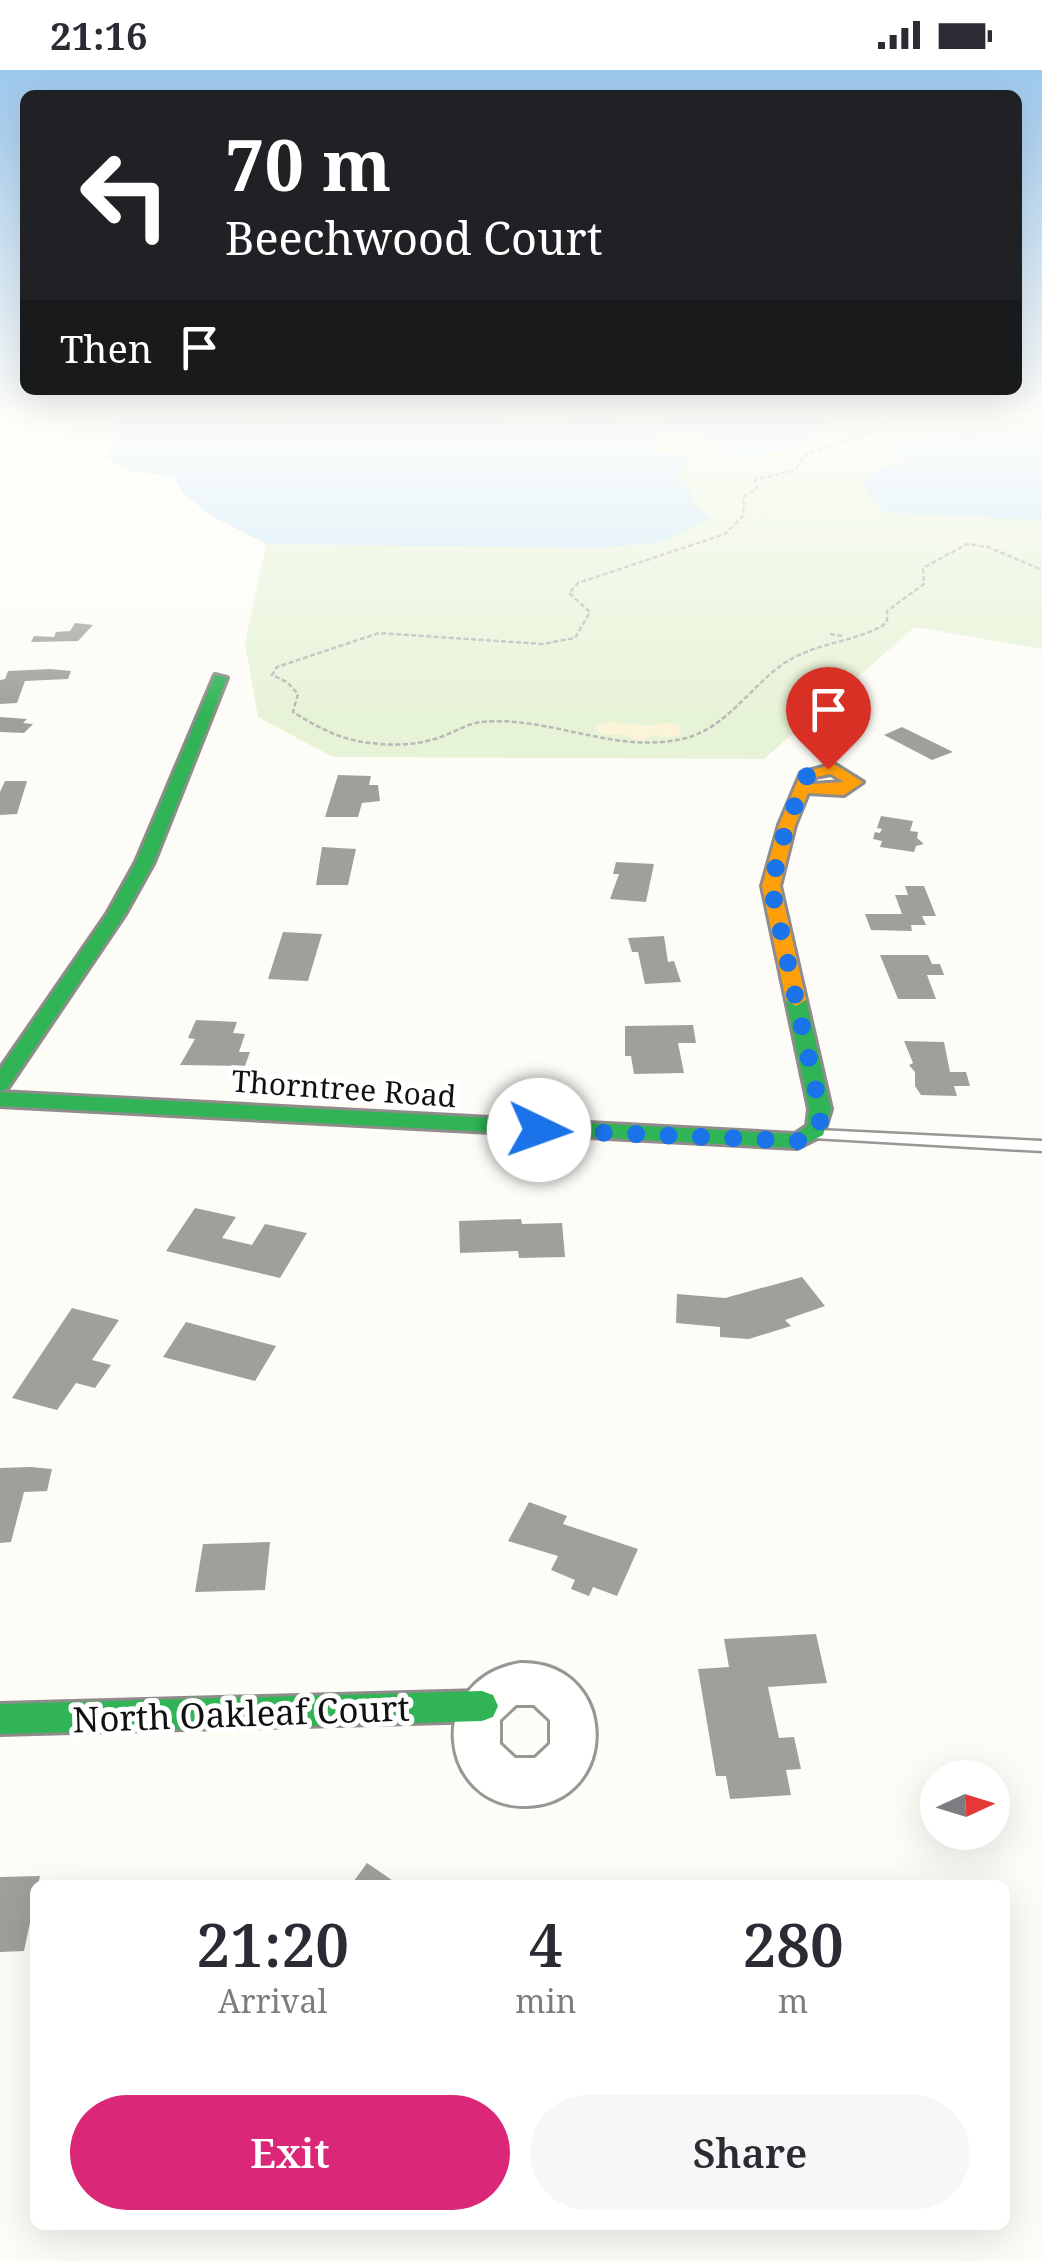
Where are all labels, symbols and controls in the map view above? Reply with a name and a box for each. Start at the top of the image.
text: 21:16 [50,9,147,61]
text: 70 m [225,116,391,212]
icon: left [60,130,190,260]
text: Beechwood Court [225,207,603,268]
icon: arrive [172,320,227,375]
text: Then [60,322,152,374]
pin [786,667,871,770]
icon: arrive [801,682,856,737]
street label: Thorntree Road [230,1060,458,1116]
position arrow [487,1078,591,1182]
street label: North Oakleaf Court [72,1684,410,1742]
north arrow [920,1760,1010,1850]
map controls [920,1760,1010,1850]
text: 21:20 [196,1903,349,1985]
text: 4 [529,1903,563,1985]
text: 280 [743,1903,844,1985]
text: Arrival [218,1979,327,2022]
text: min [515,1979,576,2022]
text: m [778,1979,808,2022]
button: Exit [70,2095,510,2210]
button: Share [530,2095,970,2210]

